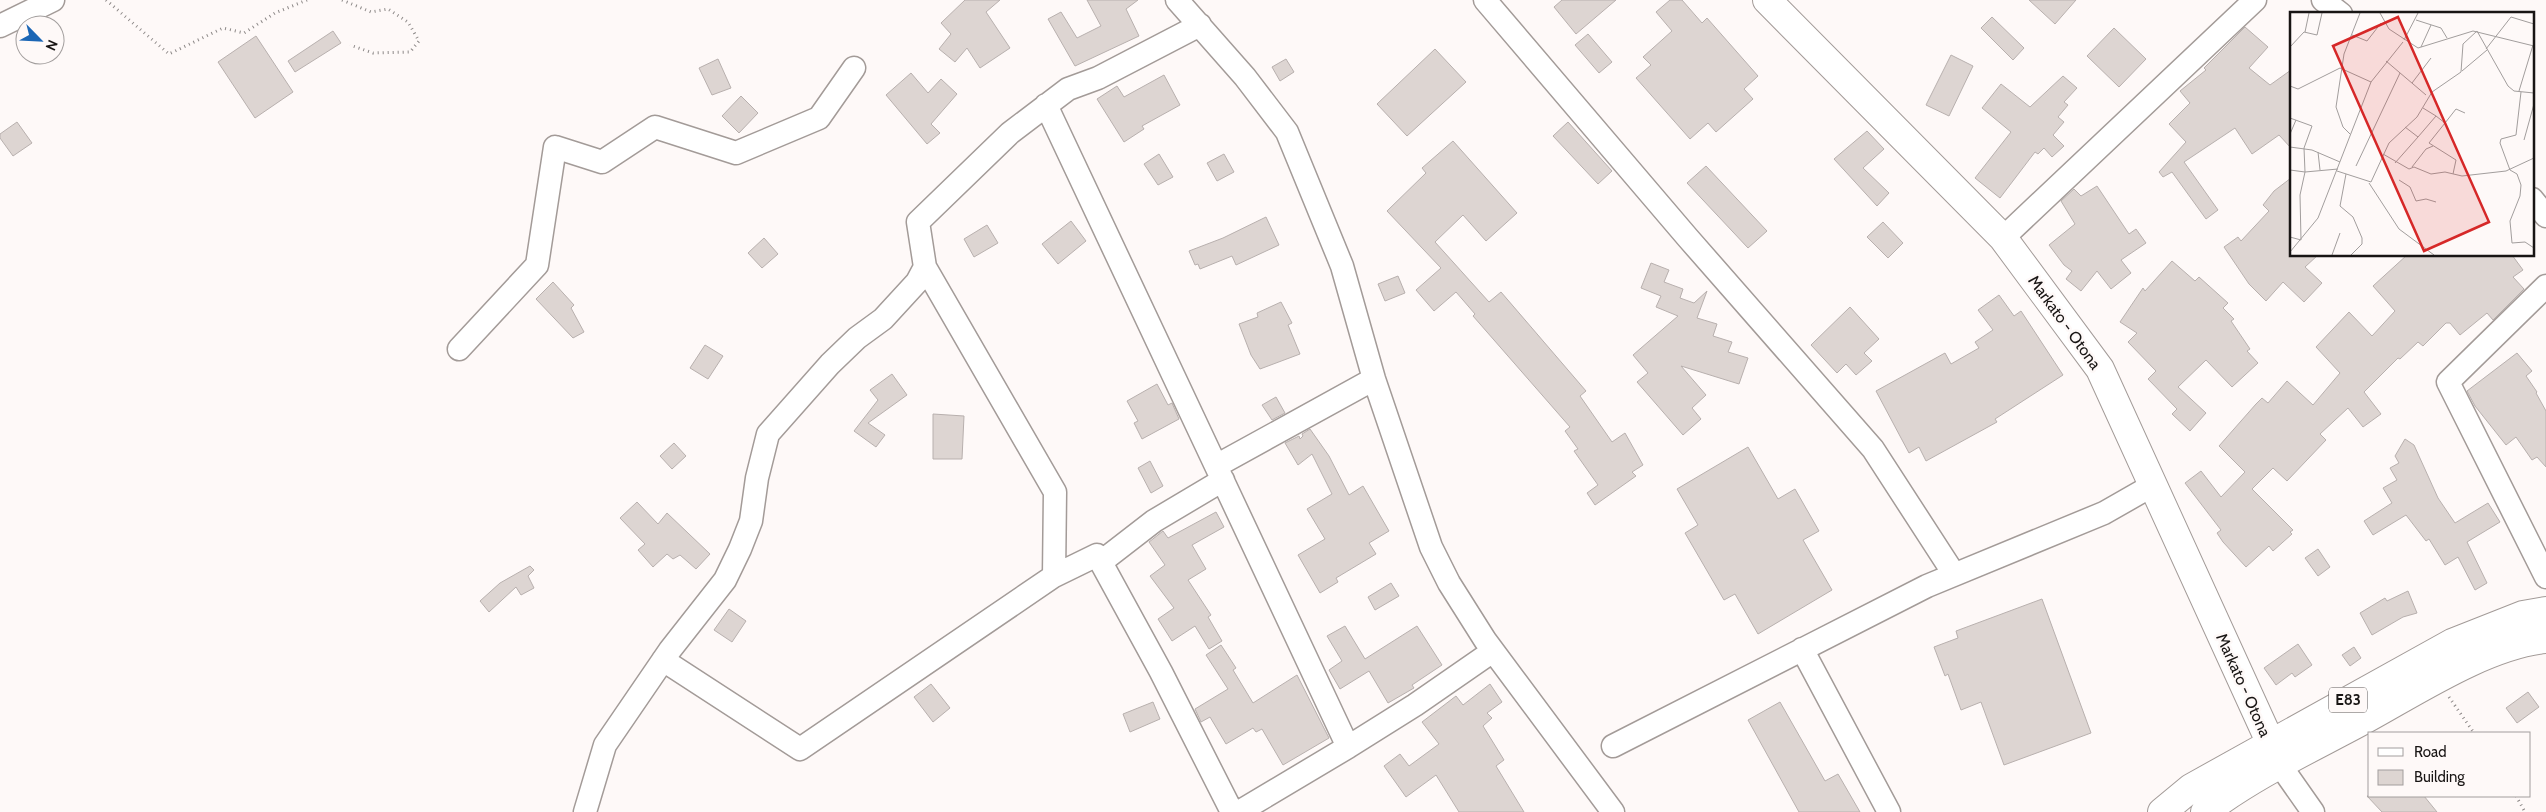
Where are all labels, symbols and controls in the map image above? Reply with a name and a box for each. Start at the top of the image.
inset map [2290,12,2534,256]
north arrow [15,15,65,65]
text: N [42,37,62,53]
street label: Markato - Otona [2024,272,2105,373]
street label: Markato - Otona [2212,630,2275,740]
road number: E83 [2329,688,2367,712]
legend [2368,732,2531,797]
text: Road [2414,743,2447,761]
text: Building [2414,768,2465,786]

